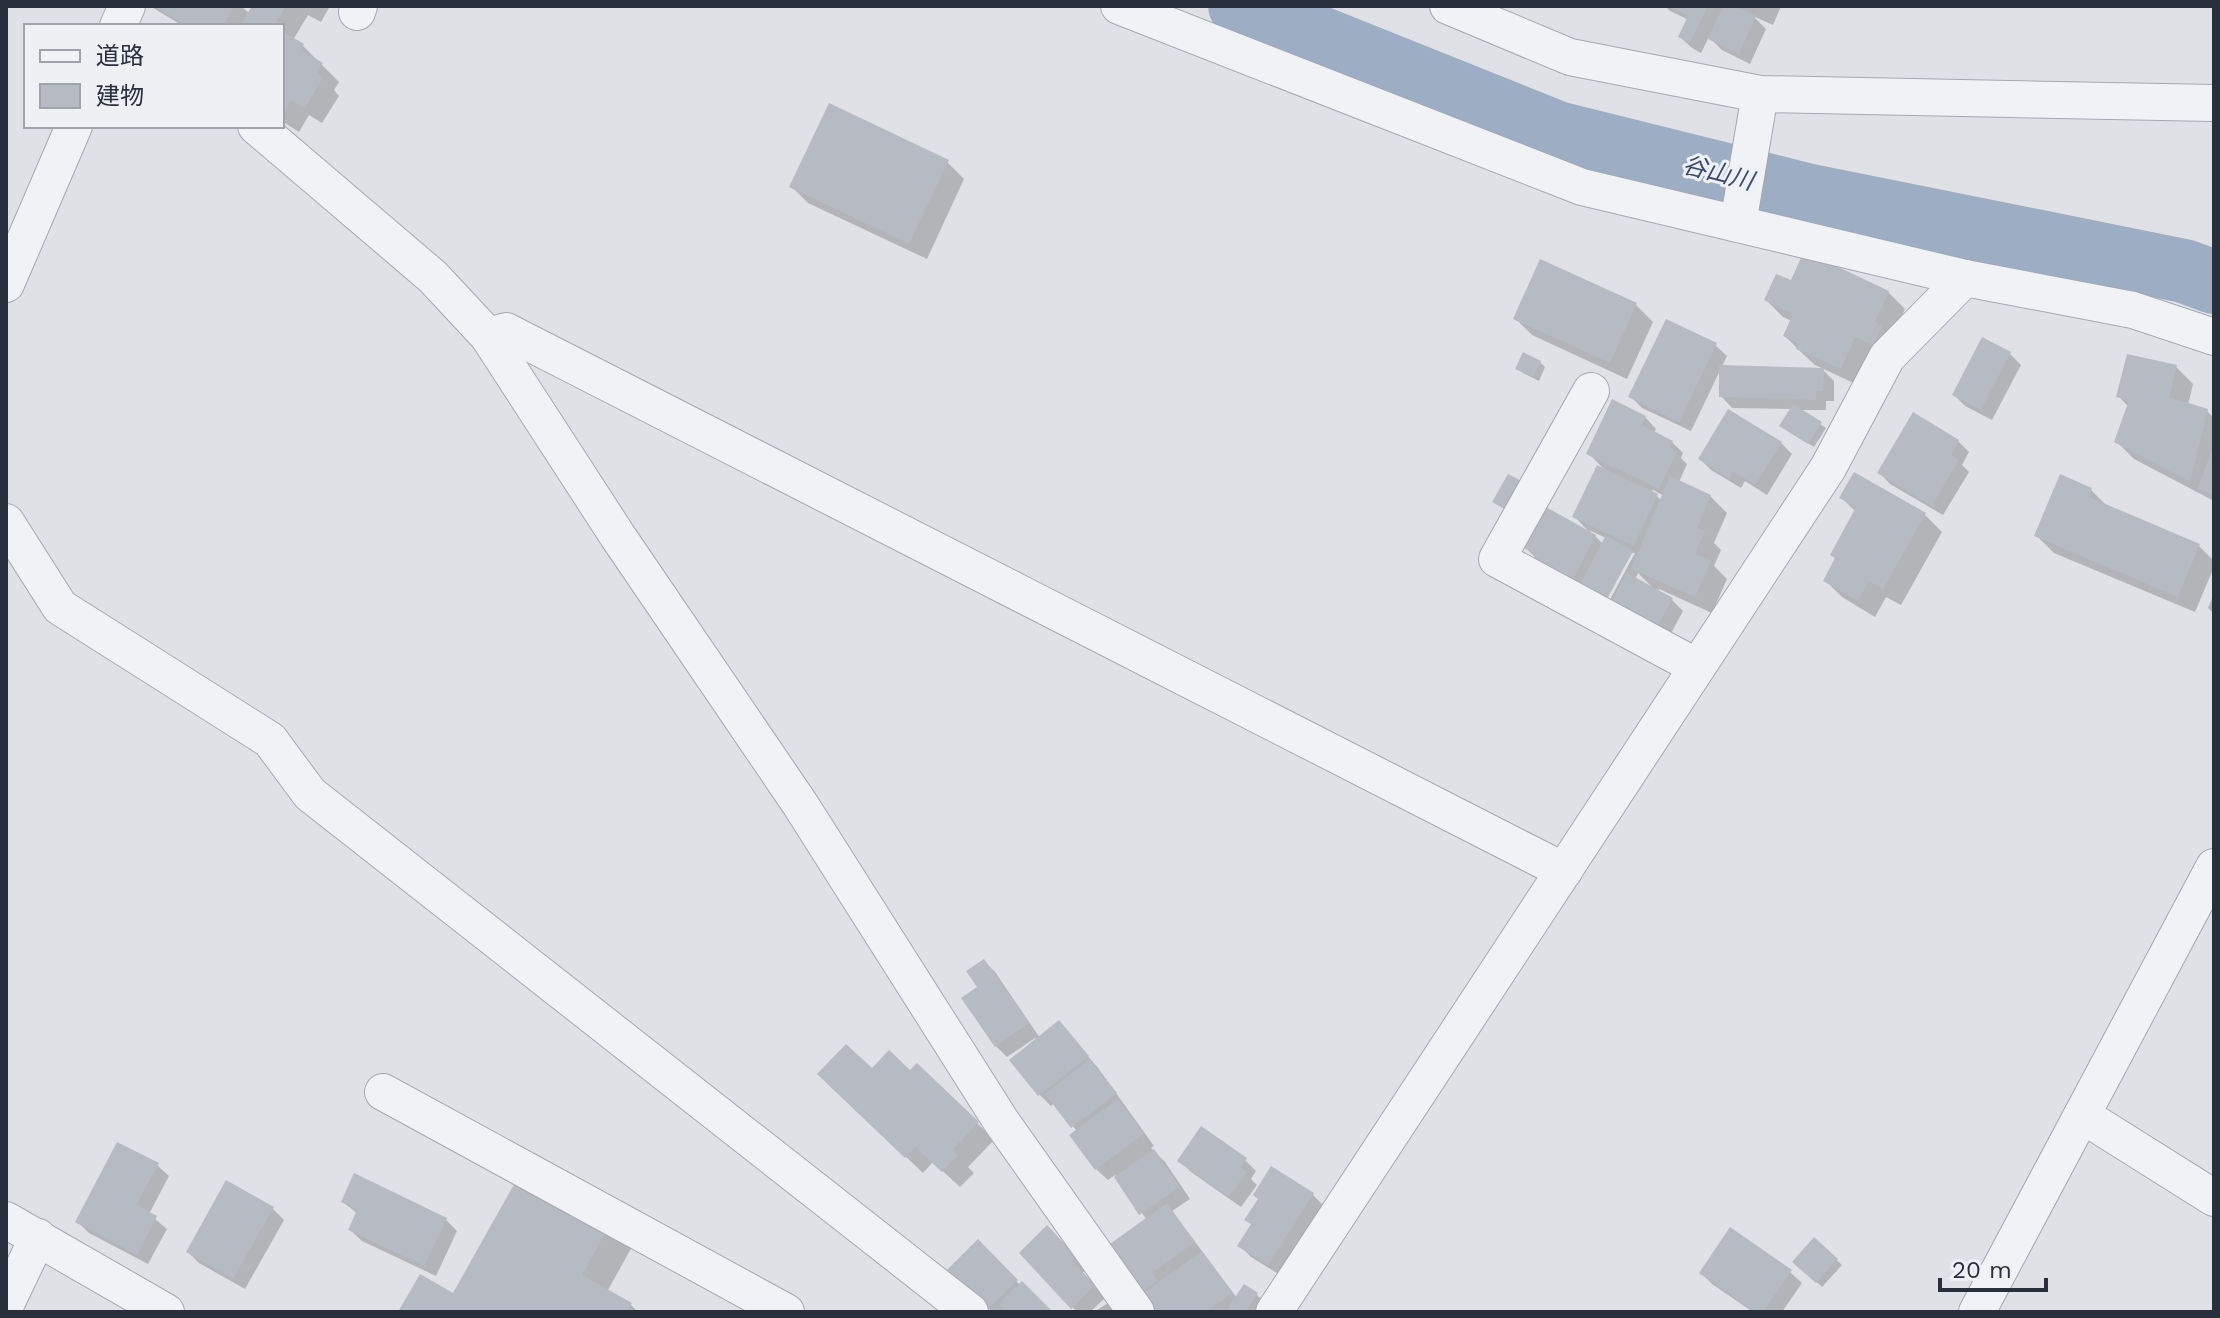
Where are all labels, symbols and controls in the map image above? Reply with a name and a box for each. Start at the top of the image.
legend [24,24,284,128]
text: 道路 [96,42,144,70]
text: 建物 [96,82,144,110]
water label: 谷山川 [1680,151,1759,196]
scale bar [1940,1242,2046,1292]
text: 20 m [1952,1256,2012,1284]

